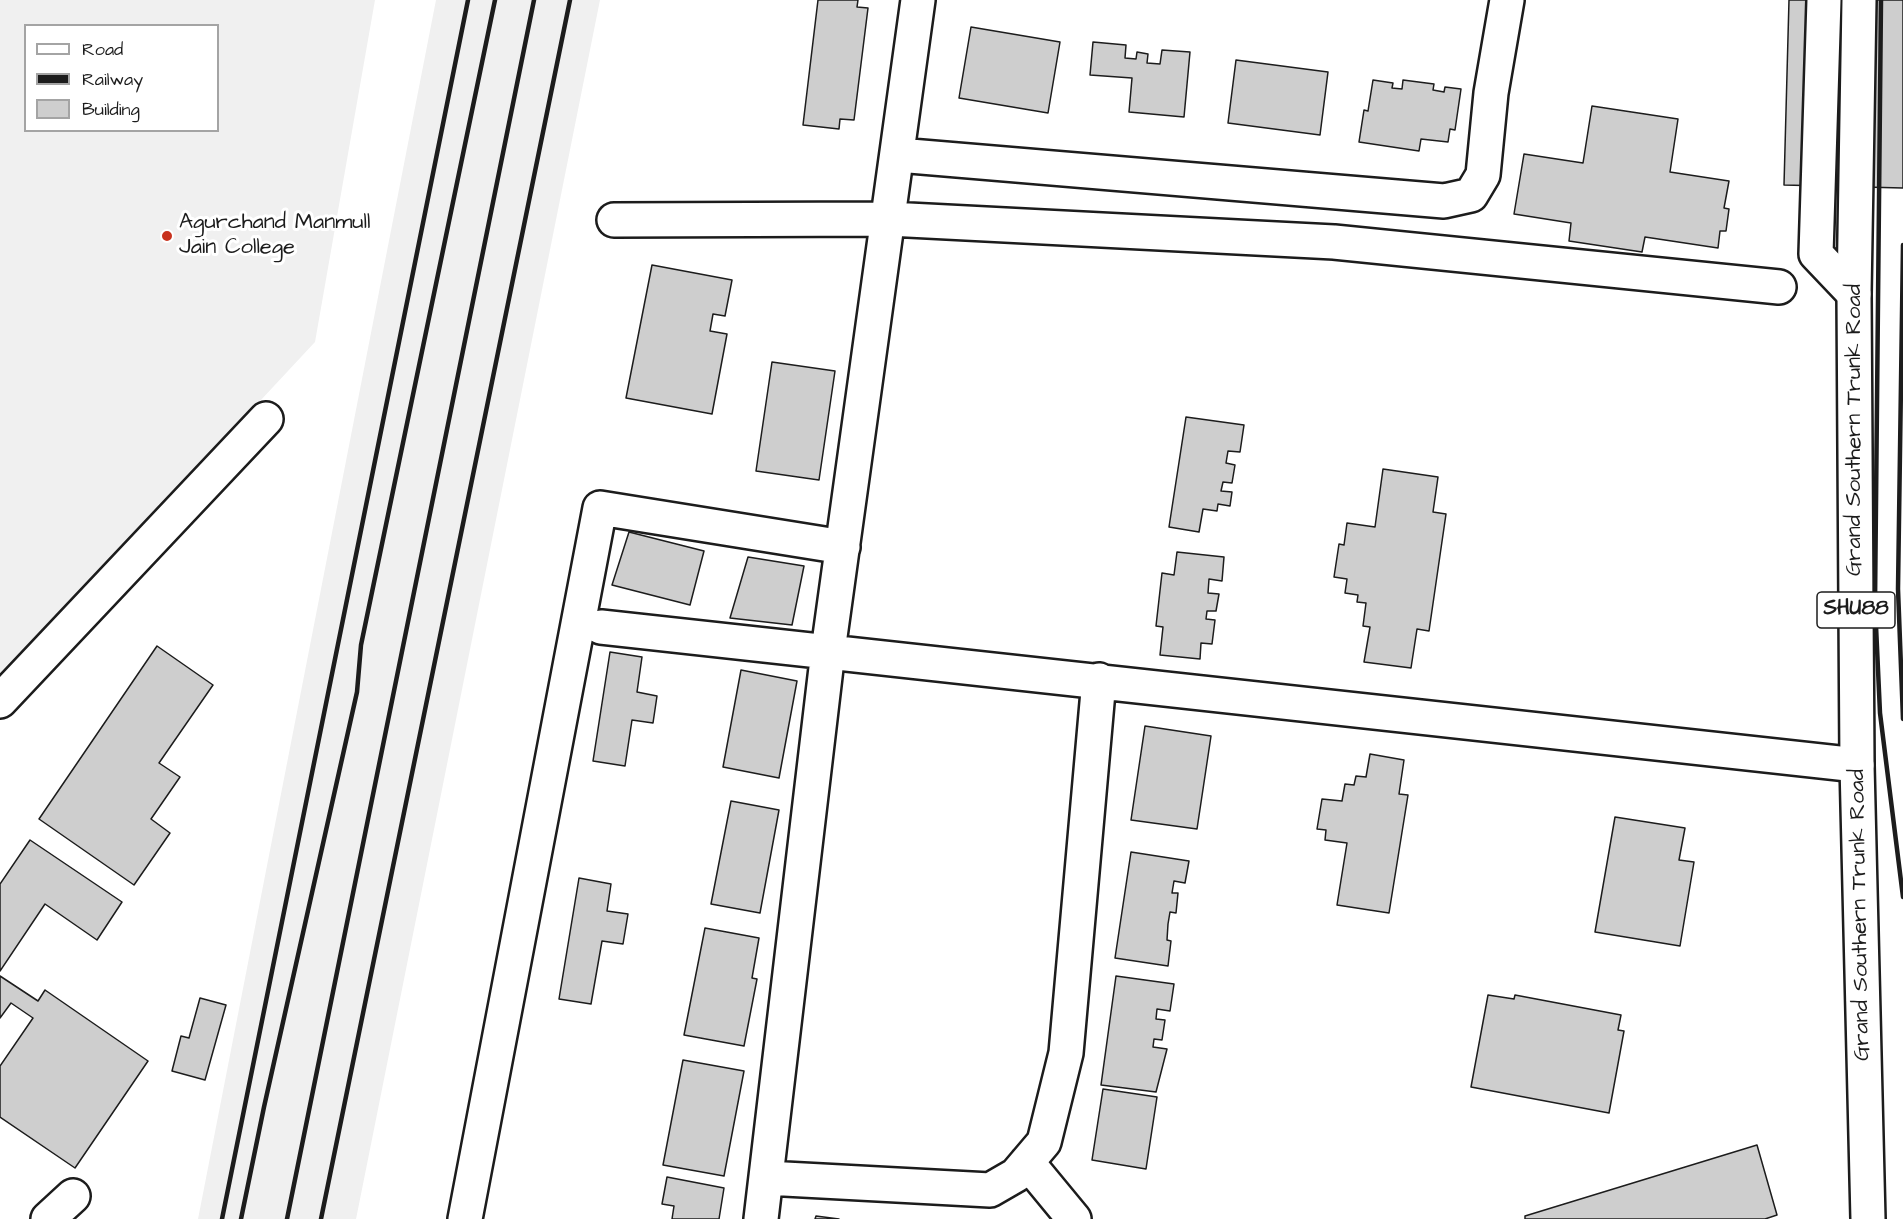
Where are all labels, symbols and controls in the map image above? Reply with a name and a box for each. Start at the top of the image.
legend [24,24,219,132]
text: Road [82,37,123,62]
text: Railway [82,67,143,92]
text: Building [82,97,140,122]
place label: Agurchand Manmull Jain College [179,210,370,262]
marker: Agurchand Manmull Jain College [160,229,174,243]
street label: Grand Southern Trunk Road [1842,284,1868,576]
road number: SHU88 [1817,592,1895,628]
street label: Grand Southern Trunk Road [1845,769,1877,1061]

